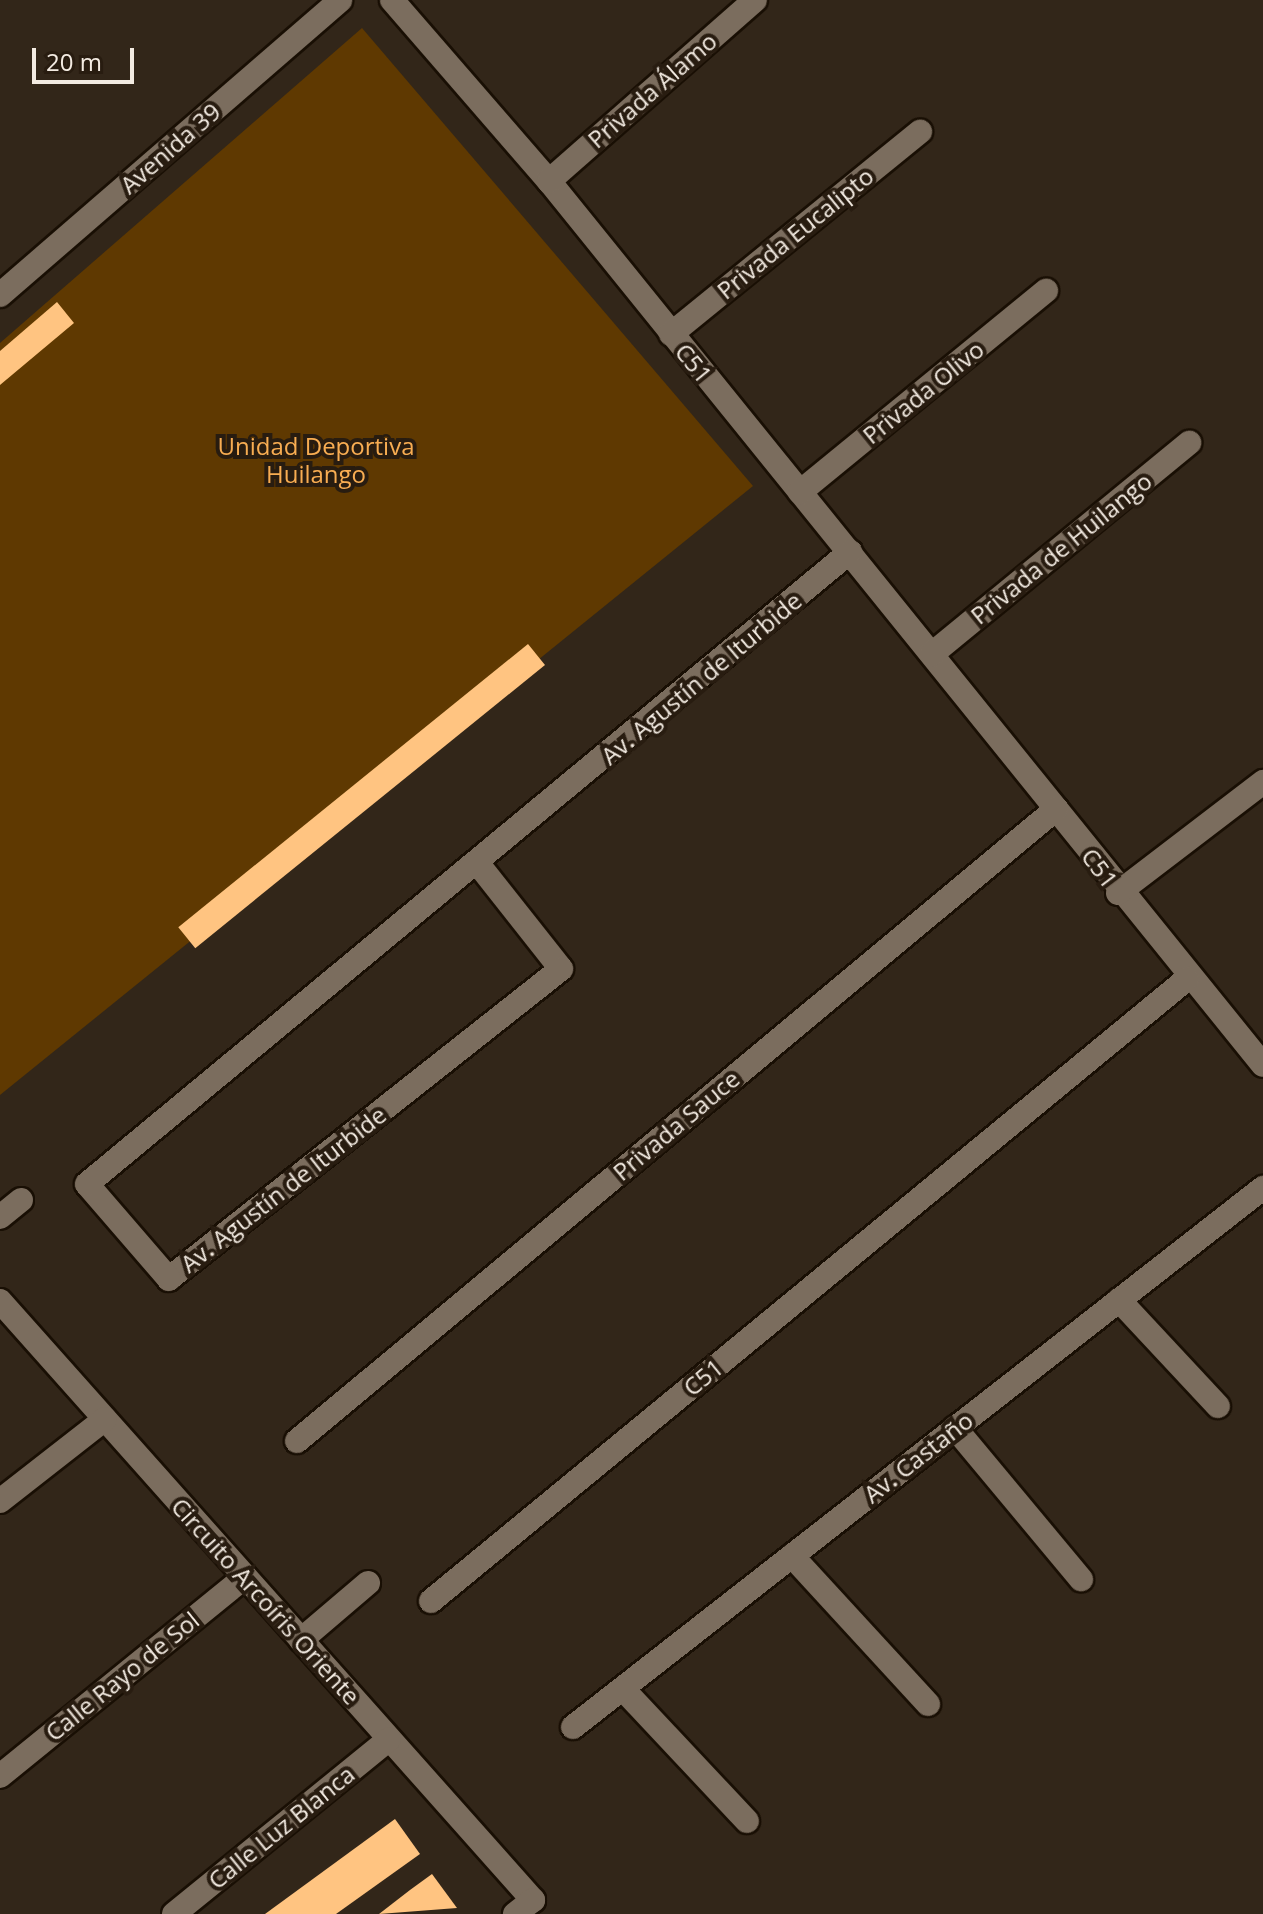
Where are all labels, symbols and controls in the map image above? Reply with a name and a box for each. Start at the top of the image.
street label: Privada Álamo [582,26,722,154]
scale bar [36,32,138,82]
text: 20 m [46,45,102,78]
street label: Avenida 39 [114,97,226,199]
street label: Privada Eucalipto [711,161,879,305]
street label: Privada Olivo [857,335,989,449]
street label: C51 [669,337,719,389]
park label: Unidad Deportiva Huilango [218,432,414,488]
street label: Privada de Huilango [965,466,1157,630]
street label: Av. Agustín de Iturbide [595,586,807,770]
street label: C51 [1076,842,1124,894]
street label: Privada Sauce [607,1064,745,1186]
street label: Av. Agustín de Iturbide [175,1100,391,1278]
street label: C51 [677,1352,729,1402]
street label: Av. Castaño [858,1405,978,1509]
street label: Circuito Arcoíris Oriente [166,1492,366,1710]
street label: Calle Rayo de Sol [39,1605,205,1747]
street label: Calle Luz Blanca [202,1759,360,1895]

